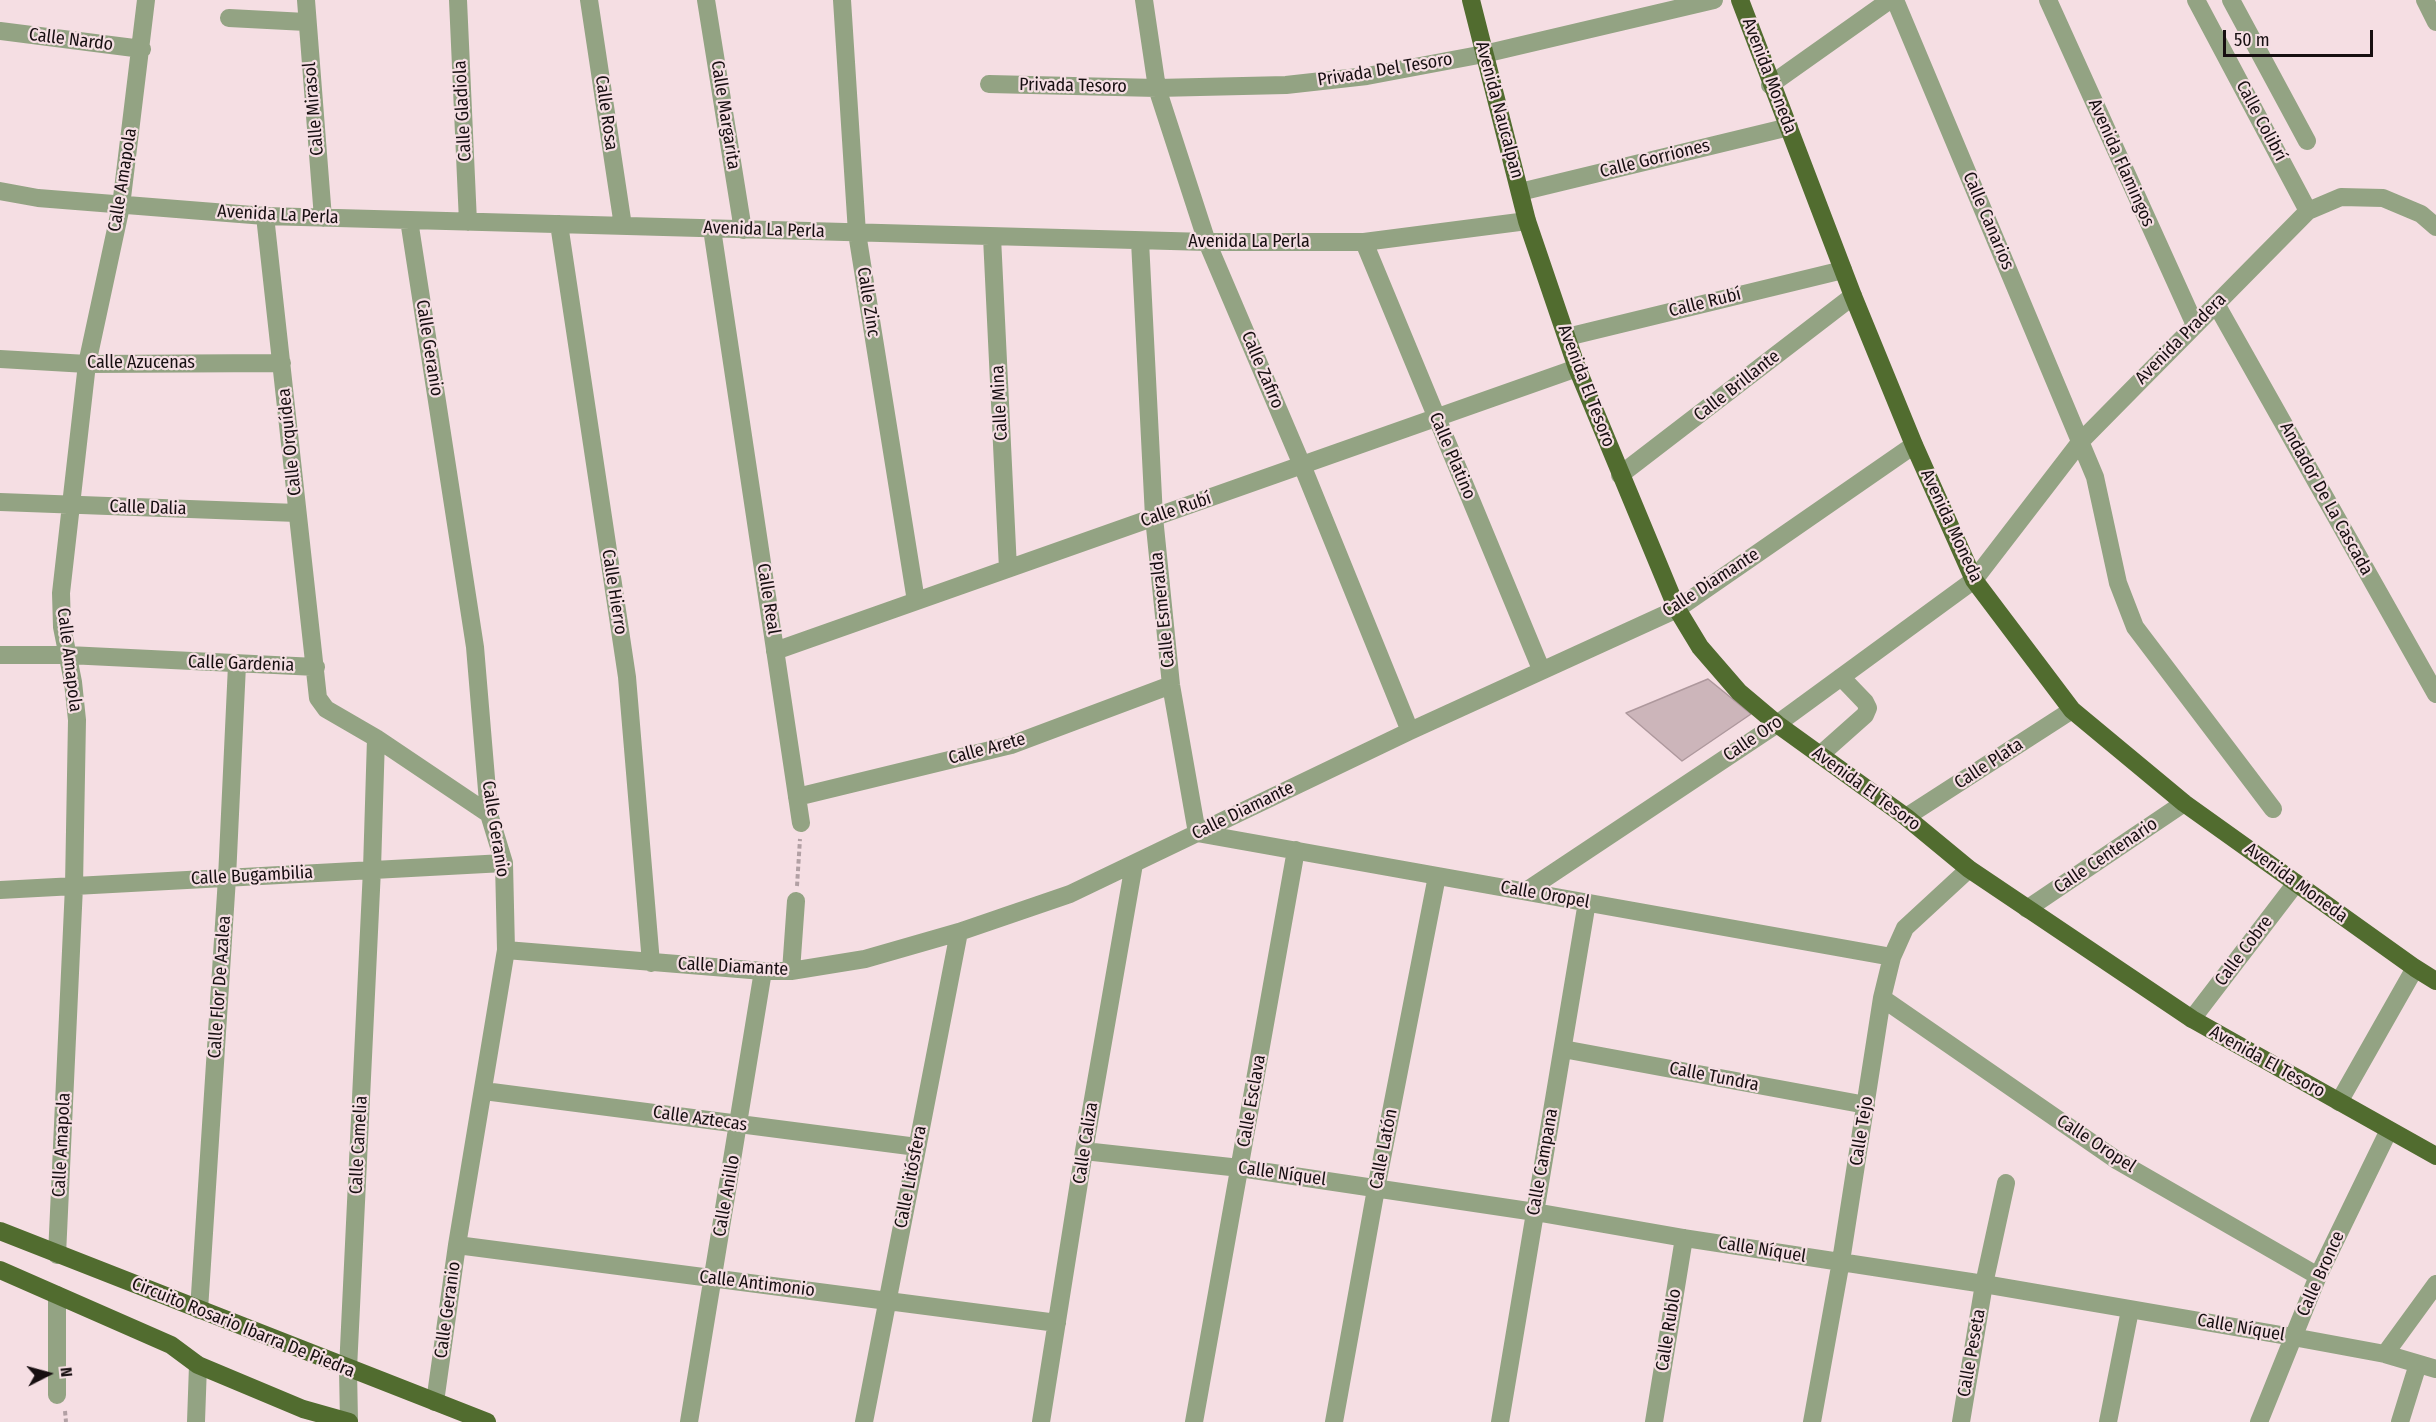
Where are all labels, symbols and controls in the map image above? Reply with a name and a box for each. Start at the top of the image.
street label: Avenida Moneda [1737,15,1801,137]
scale bar [2226,18,2376,56]
street label: Calle Nardo [28,24,114,56]
text: 50 m [2234,29,2270,51]
street label: Avenida Naucalpan [1470,39,1528,181]
street label: Privada Del Tesoro [1316,49,1454,91]
street label: Calle Margarita [706,59,744,171]
street label: Calle Gladiola [450,60,476,162]
street label: Calle Mirasol [299,61,329,157]
street label: Calle Rosa [590,74,622,152]
street label: Privada Tesoro [1019,74,1127,98]
street label: Calle Colibrí [2231,77,2291,165]
street label: Avenida Flamingos [2083,96,2159,230]
street label: Calle Amapola [104,127,142,233]
street label: Calle Gorriones [1598,135,1712,183]
street label: Calle Canarios [1958,169,2018,273]
street label: Avenida La Perla [217,201,339,229]
street label: Avenida La Perla [703,217,825,243]
street label: Avenida La Perla [1188,231,1310,253]
street label: Calle Zinc [852,266,884,338]
street label: Calle Rubí [1667,284,1743,322]
street label: Avenida Pradera [2131,289,2231,389]
street label: Calle Geranio [411,298,447,398]
street label: Avenida El Tesoro [1553,322,1619,450]
street label: Calle Zafiro [1236,328,1288,412]
street label: Calle Brillante [1690,346,1784,426]
street label: Calle Azucenas [87,352,195,374]
street label: Calle Mina [987,365,1013,441]
street label: Calle Orquídea [274,387,306,497]
street label: Calle Platino [1424,409,1480,503]
street label: Andador De La Cascada [2275,419,2377,579]
street label: Avenida Moneda [1915,466,1987,586]
street label: Calle Rubí [1138,488,1214,532]
street label: Calle Dalia [109,496,187,520]
street label: Calle Diamante [1659,544,1763,622]
street label: Calle Hierro [597,548,631,636]
street label: Calle Esmeralda [1146,551,1180,669]
street label: Calle Real [752,562,784,636]
street label: Calle Amapola [52,607,86,713]
street label: Calle Gardenia [187,651,295,677]
street label: Calle Oro [1719,711,1787,767]
street label: Calle Arete [946,728,1028,770]
street label: Calle Plata [1951,734,2027,794]
street label: Avenida El Tesoro [1807,742,1925,836]
street label: Calle Diamante [1189,777,1297,845]
street label: Calle Geranio [477,779,513,879]
street label: Calle Centenario [2050,813,2162,899]
street label: Avenida Moneda [2240,838,2352,928]
street label: Calle Bugambilia [190,862,314,890]
street label: Calle Oropel [1499,877,1591,913]
street label: Calle Cobre [2211,912,2277,990]
street label: Calle Flor De Azalea [204,915,236,1059]
street label: Calle Diamante [677,953,789,981]
street label: Avenida El Tesoro [2205,1021,2329,1103]
street label: Calle Esclava [1233,1053,1271,1149]
street label: Calle Tundra [1667,1058,1761,1096]
street label: Calle Amapola [48,1092,76,1198]
street label: Calle Camelia [346,1095,372,1195]
street label: Calle Tejo [1846,1095,1878,1167]
street label: Calle Caliza [1069,1100,1103,1186]
street label: Calle Aztecas [651,1102,749,1136]
street label: Calle Latón [1366,1107,1402,1191]
street label: Calle Campana [1523,1107,1563,1217]
street label: Calle Oropel [2052,1110,2140,1178]
street label: Calle Litósfera [890,1124,932,1230]
street label: Calle Anillo [709,1153,745,1239]
street label: Calle Níquel [1237,1157,1327,1191]
street label: Calle Bronce [2293,1228,2349,1320]
street label: Calle Níquel [1717,1232,1807,1268]
street label: Calle Geranio [431,1260,465,1360]
street label: Calle Antimonio [698,1266,816,1302]
street label: Circuito Rosario Ibarra De Piedra [128,1273,358,1383]
street label: Calle Rublo [1652,1287,1686,1373]
street label: Calle Peseta [1954,1307,1990,1399]
street label: Calle Níquel [2196,1310,2286,1346]
north arrow [18,1344,78,1404]
text: N [56,1366,76,1378]

